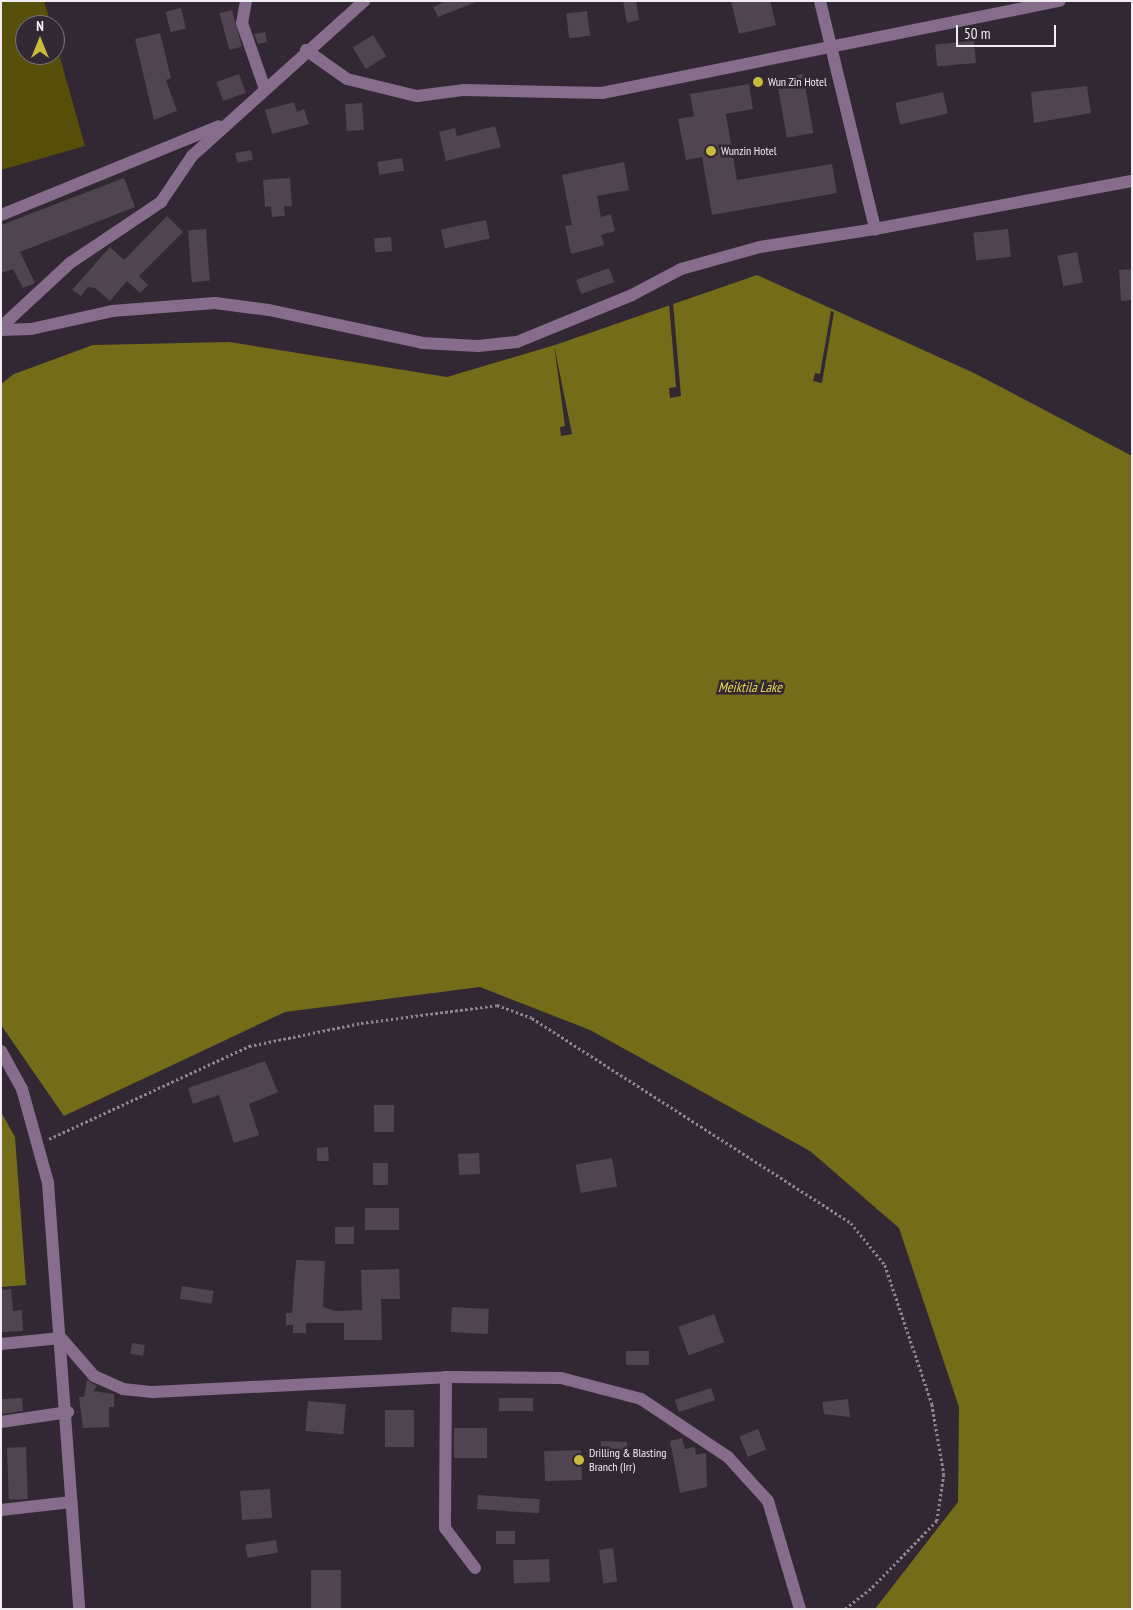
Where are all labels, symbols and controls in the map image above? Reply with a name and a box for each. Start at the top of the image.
north arrow [15,15,65,65]
scale bar [958,15,1058,47]
text: N [36,17,44,35]
text: 50 m [964,24,990,43]
place label: Wun Zin Hotel [768,75,827,89]
marker: Wun Zin Hotel [752,76,764,88]
place label: Wunzin Hotel [721,144,776,158]
marker: Wunzin Hotel [705,145,717,157]
water label: Meiktila Lake [718,679,782,695]
place label: Drilling & Blasting Branch (Irr) [589,1446,666,1474]
marker: Drilling & Blasting Branch (Irr) [573,1454,585,1466]

